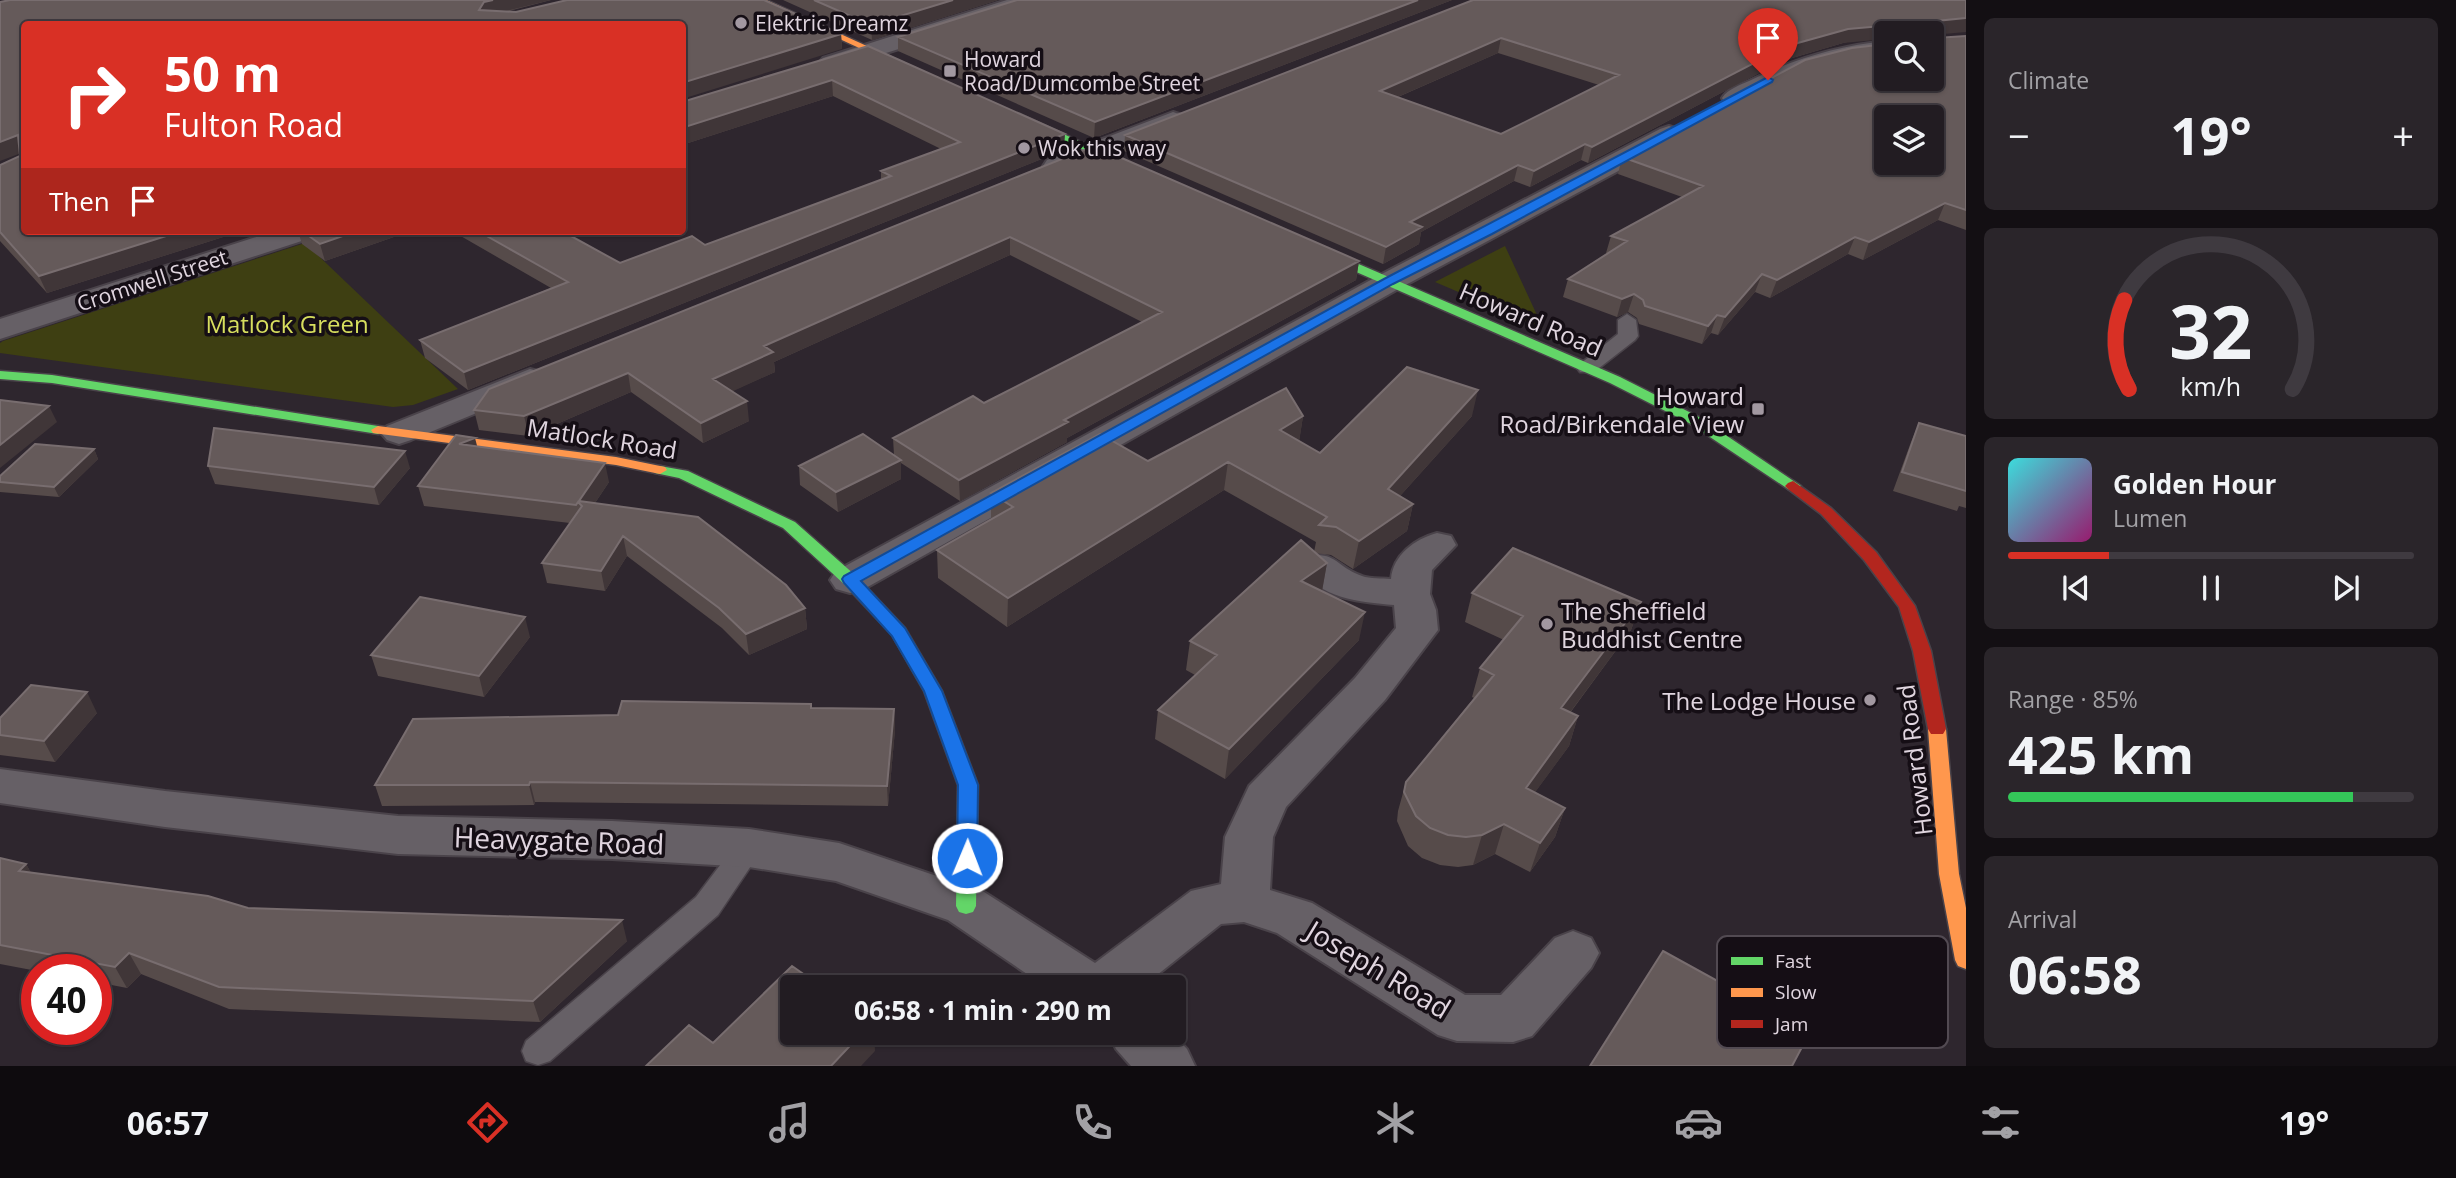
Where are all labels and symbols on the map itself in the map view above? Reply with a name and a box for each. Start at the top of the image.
pin [1738,8,1798,80]
place label: Elektric Dreamz [755,9,908,37]
marker: Elektric Dreamz [733,15,749,31]
place label: Howard Road/Dumcombe Street [964,45,1200,97]
marker: Howard Road/Dumcombe Street [942,63,958,79]
place label: Wok this way [1038,134,1167,162]
marker: Wok this way [1016,140,1032,156]
street label: Cromwell Street [73,242,231,318]
street label: Howard Road [1455,274,1607,364]
park label: Matlock Green [205,307,369,340]
place label: Howard Road/Birkendale View [1500,379,1744,440]
marker: Howard Road/Birkendale View [1750,401,1766,417]
street label: Matlock Road [525,410,679,466]
place label: The Sheffield Buddhist Centre [1561,594,1743,655]
marker: The Sheffield Buddhist Centre [1539,616,1555,632]
street label: Howard Road [1888,683,1940,837]
place label: The Lodge House [1662,684,1856,717]
marker: The Lodge House [1862,692,1878,708]
street label: Heavygate Road [453,817,665,863]
position arrow [930,821,1004,895]
street label: Joseph Road [1297,909,1458,1027]
legend [1717,936,1948,1048]
text: Fast [1775,948,1811,974]
speed limit sign: 40 [21,954,112,1045]
text: Slow [1775,979,1817,1005]
text: Jam [1773,1011,1808,1037]

